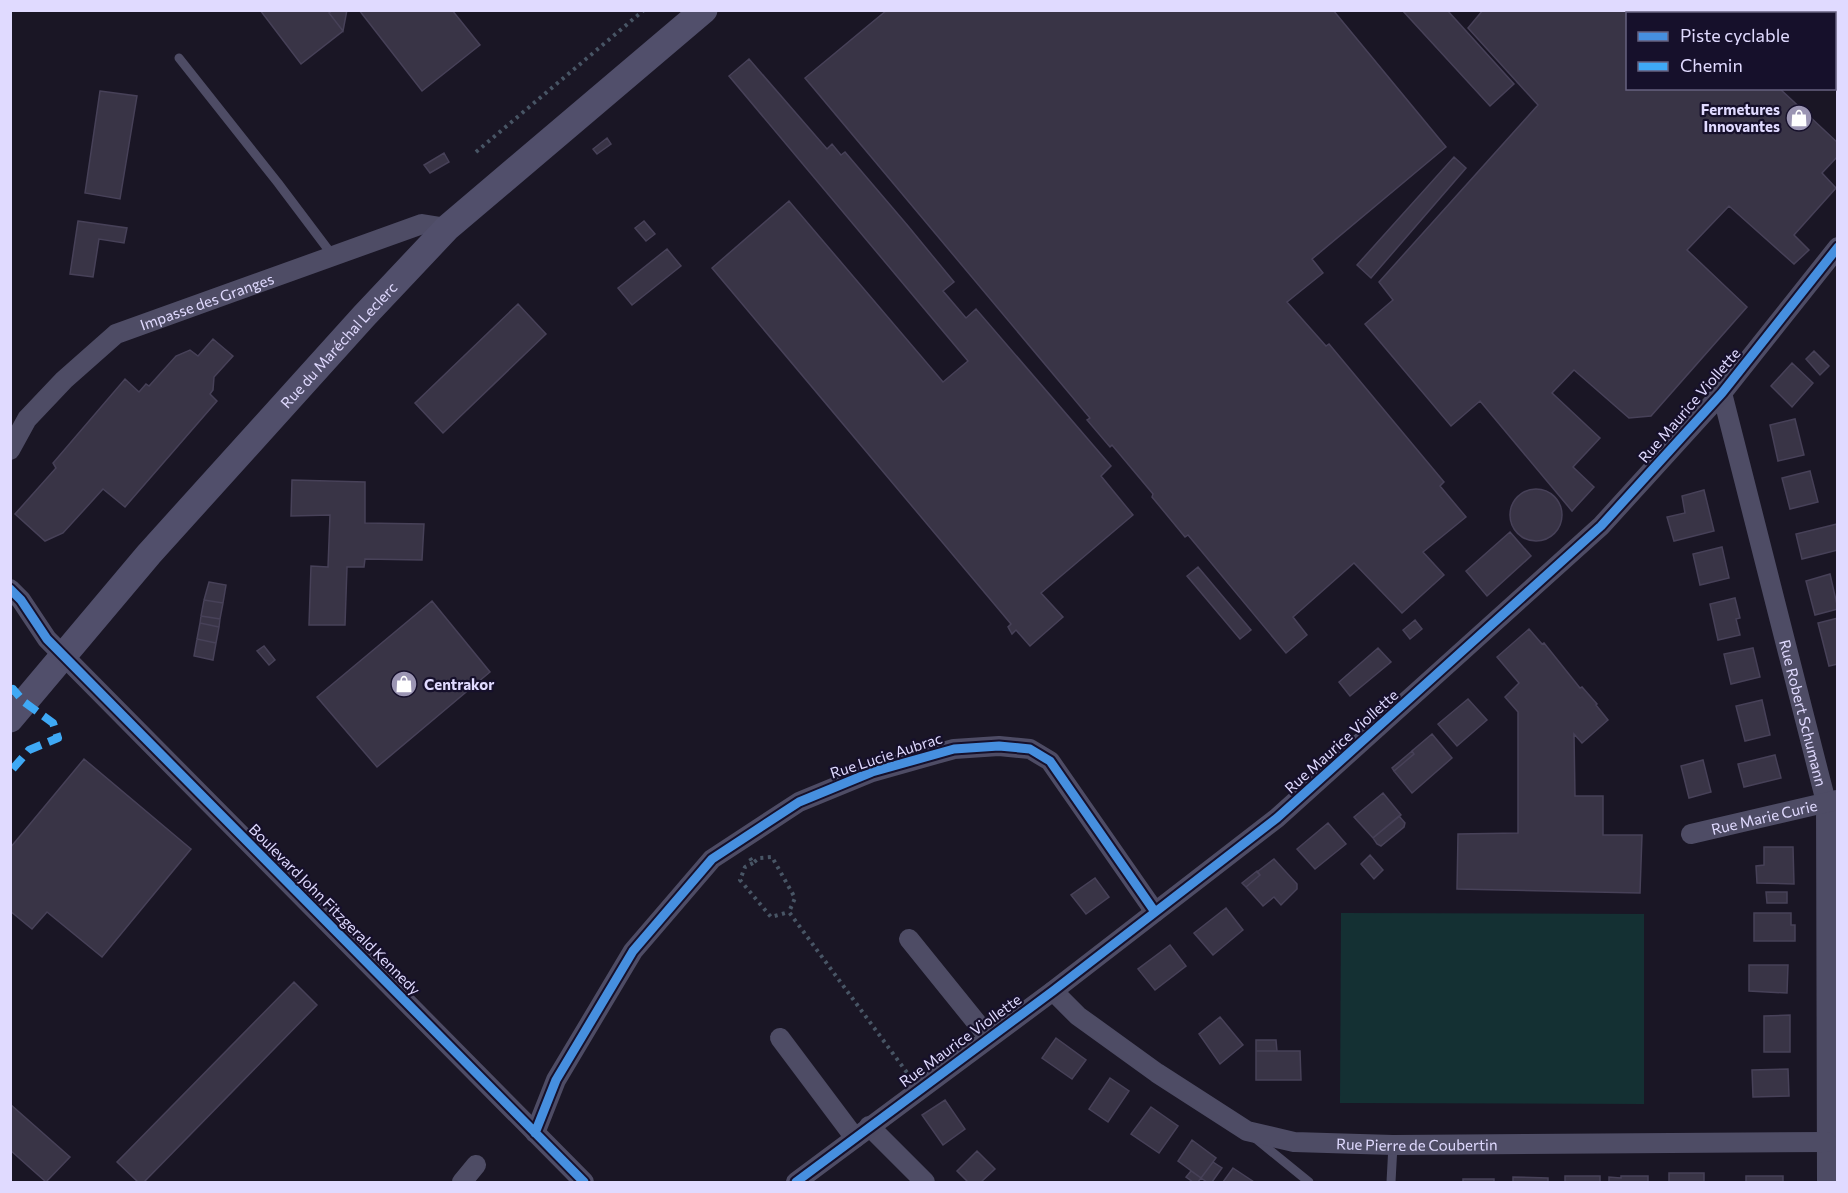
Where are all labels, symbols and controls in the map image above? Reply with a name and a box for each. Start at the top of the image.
legend [1626,12,1836,90]
text: Piste cyclable [1680,24,1790,46]
text: Chemin [1680,54,1743,76]
place label: Fermetures Innovantes [1701,100,1780,135]
shop icon: Fermetures Innovantes [1784,103,1814,133]
street label: Impasse des Granges [137,269,276,334]
street label: Rue du Maréchal Leclerc [276,278,400,412]
street label: Rue Maurice Viollette [1634,344,1744,466]
street label: Rue Robert Schumann [1776,637,1831,788]
shop icon: Centrakor [389,669,419,699]
place label: Centrakor [424,675,494,693]
street label: Rue Maurice Viollette [1281,685,1401,797]
street label: Rue Lucie Aubrac [828,728,944,782]
street label: Rue Marie Curie [1709,796,1819,838]
street label: Boulevard John Fitzgerald Kennedy [246,820,424,998]
street label: Rue Maurice Viollette [896,990,1025,1090]
street label: Rue Pierre de Coubertin [1336,1134,1498,1154]

